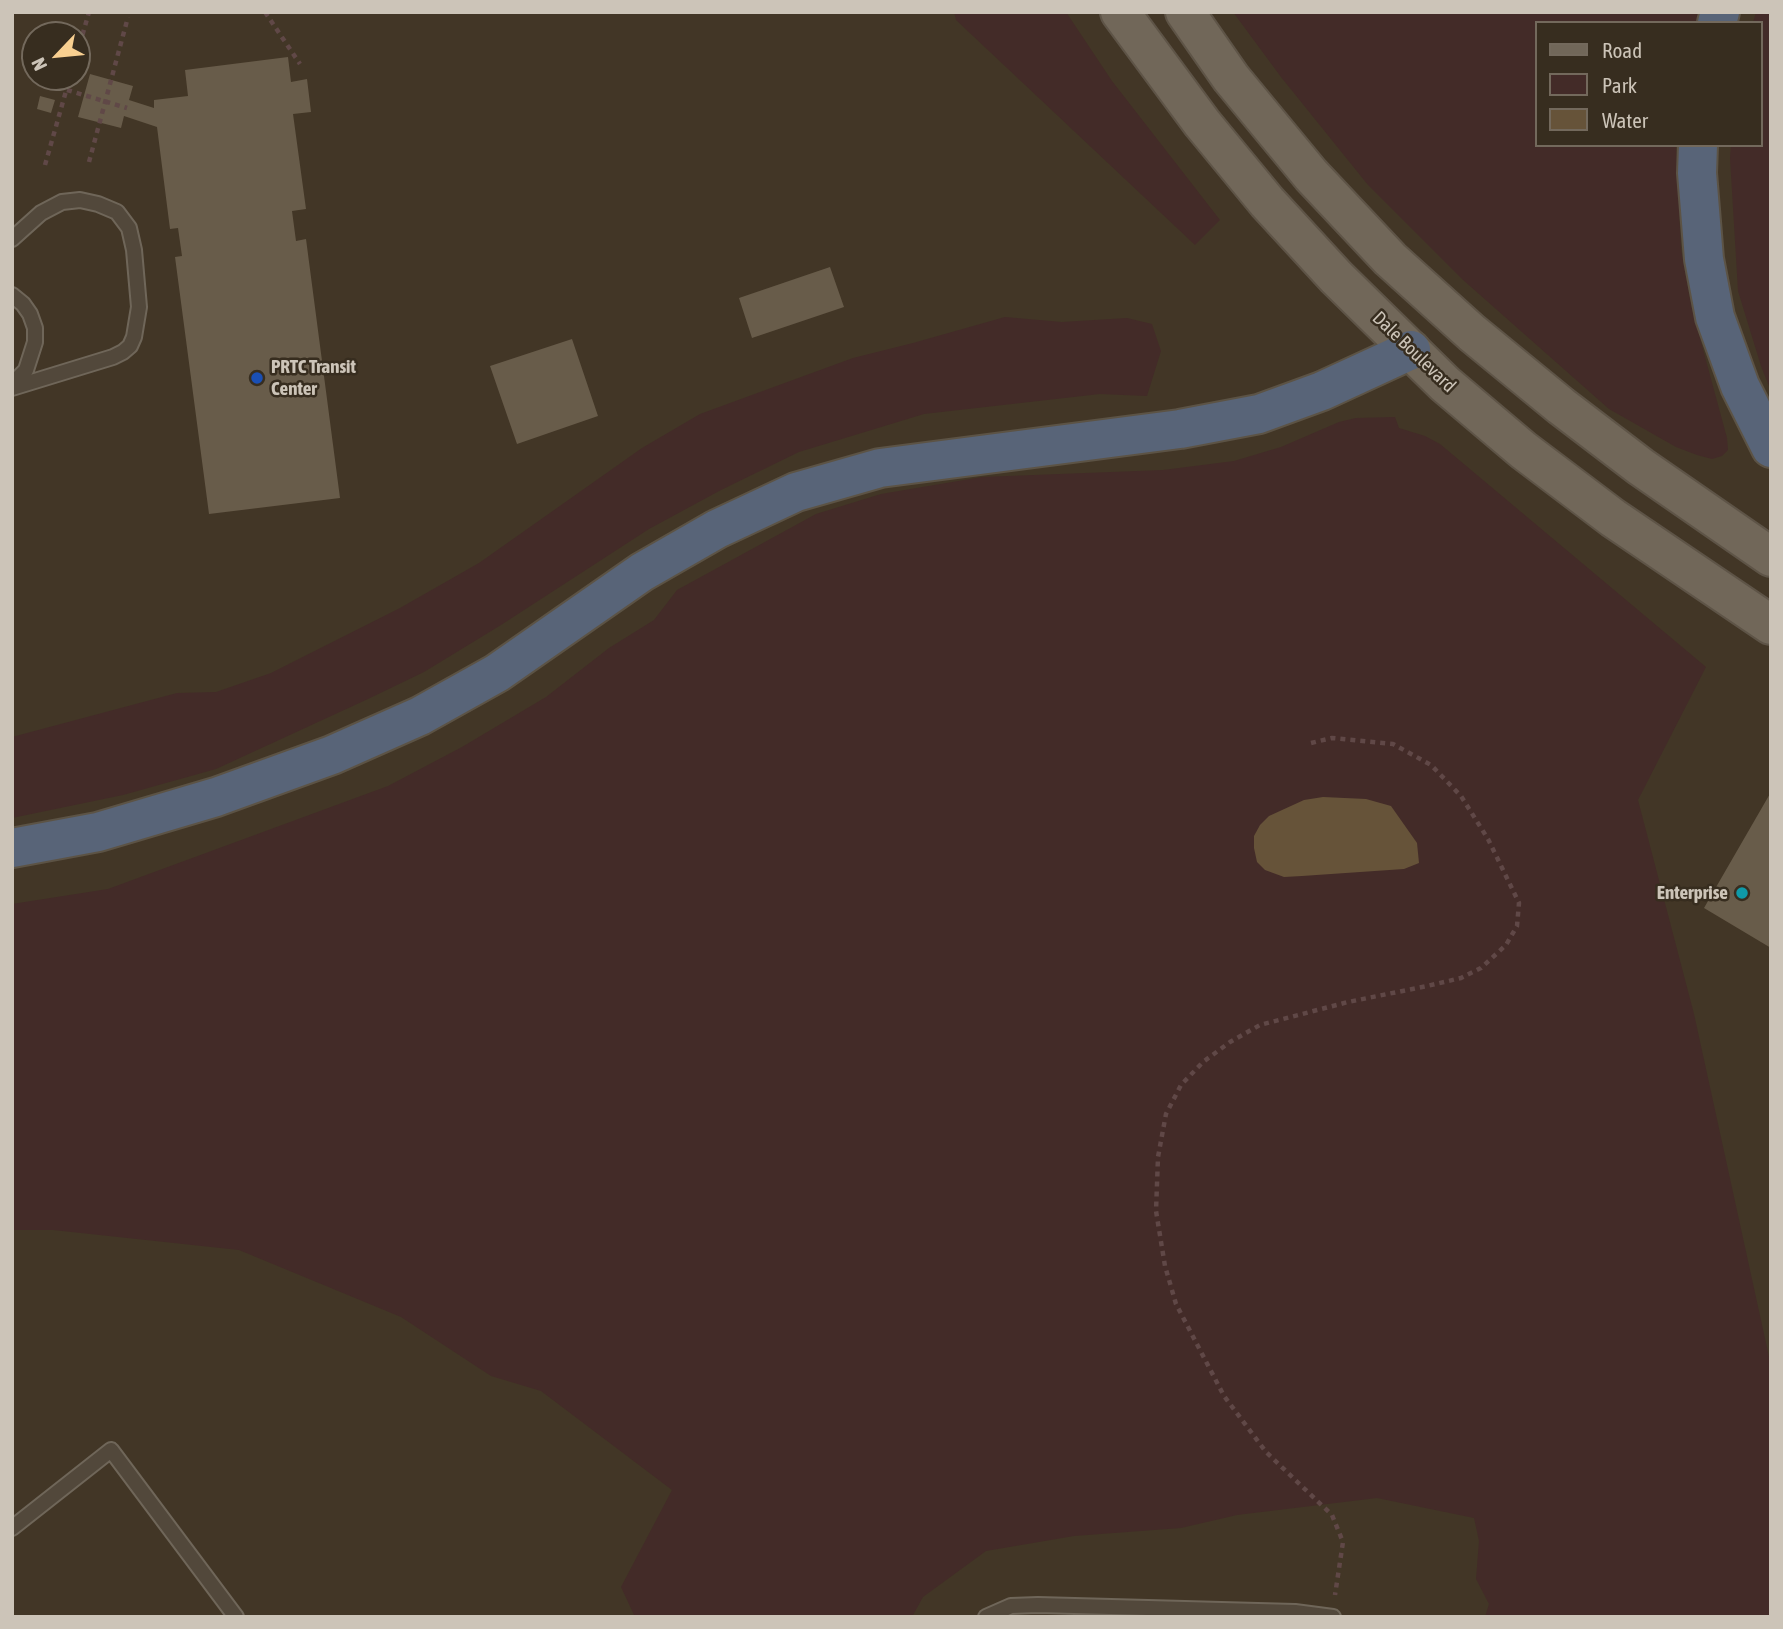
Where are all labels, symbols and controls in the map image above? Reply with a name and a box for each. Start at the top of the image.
north arrow [21,21,91,91]
legend [1534,21,1762,147]
text: Road [1602,38,1642,62]
text: N [27,54,51,74]
text: Park [1602,73,1637,97]
text: Water [1602,108,1648,132]
street label: Dale Boulevard [1368,307,1460,397]
place label: PRTC Transit Center [271,356,356,400]
marker: PRTC Transit Center [249,370,265,386]
place label: Enterprise [1657,882,1728,904]
marker: Enterprise [1734,885,1750,901]

